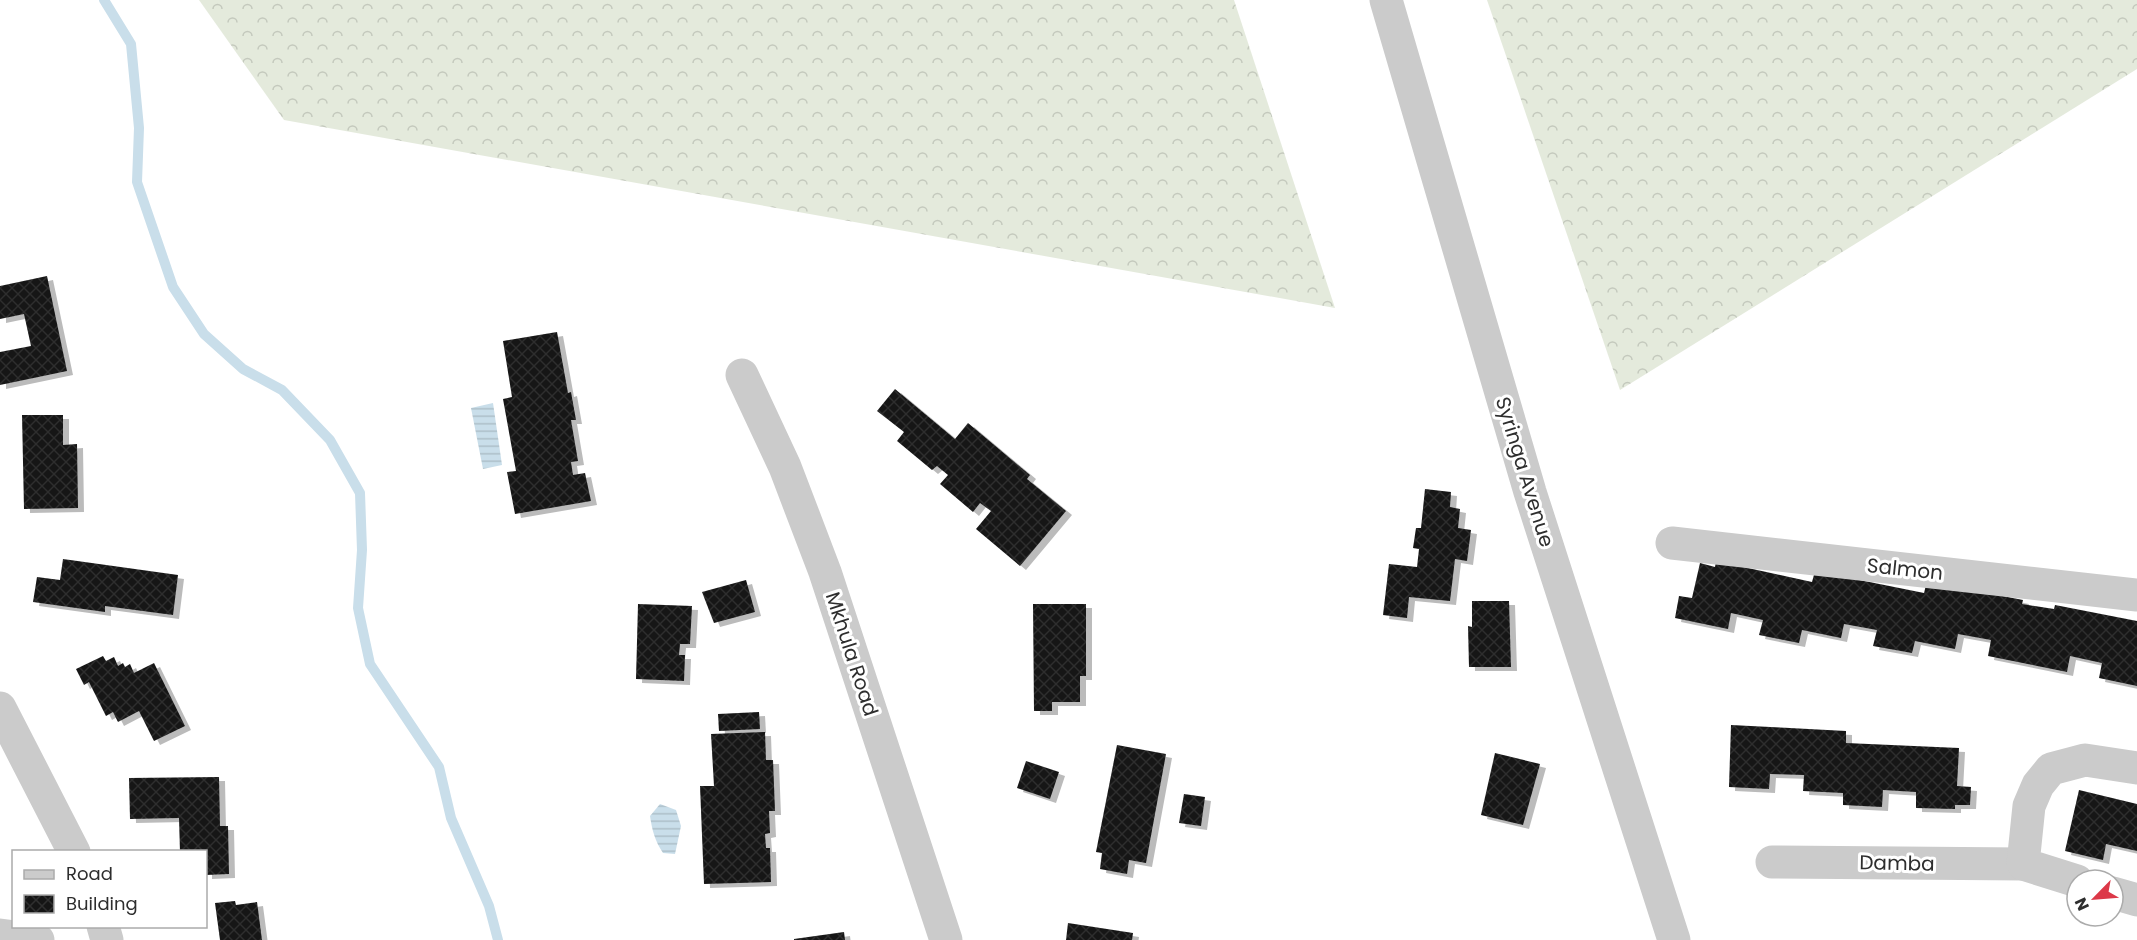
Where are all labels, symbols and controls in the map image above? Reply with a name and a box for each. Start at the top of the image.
street label: Syringa Avenue [1489,393,1561,551]
street label: Salmon [1866,551,1944,587]
street label: Mkhula Road [819,588,885,720]
street label: Damba [1859,848,1935,878]
legend [12,850,207,928]
text: Road [66,861,113,886]
north arrow [2065,868,2125,928]
text: Building [66,891,138,916]
text: N [2069,894,2095,914]

